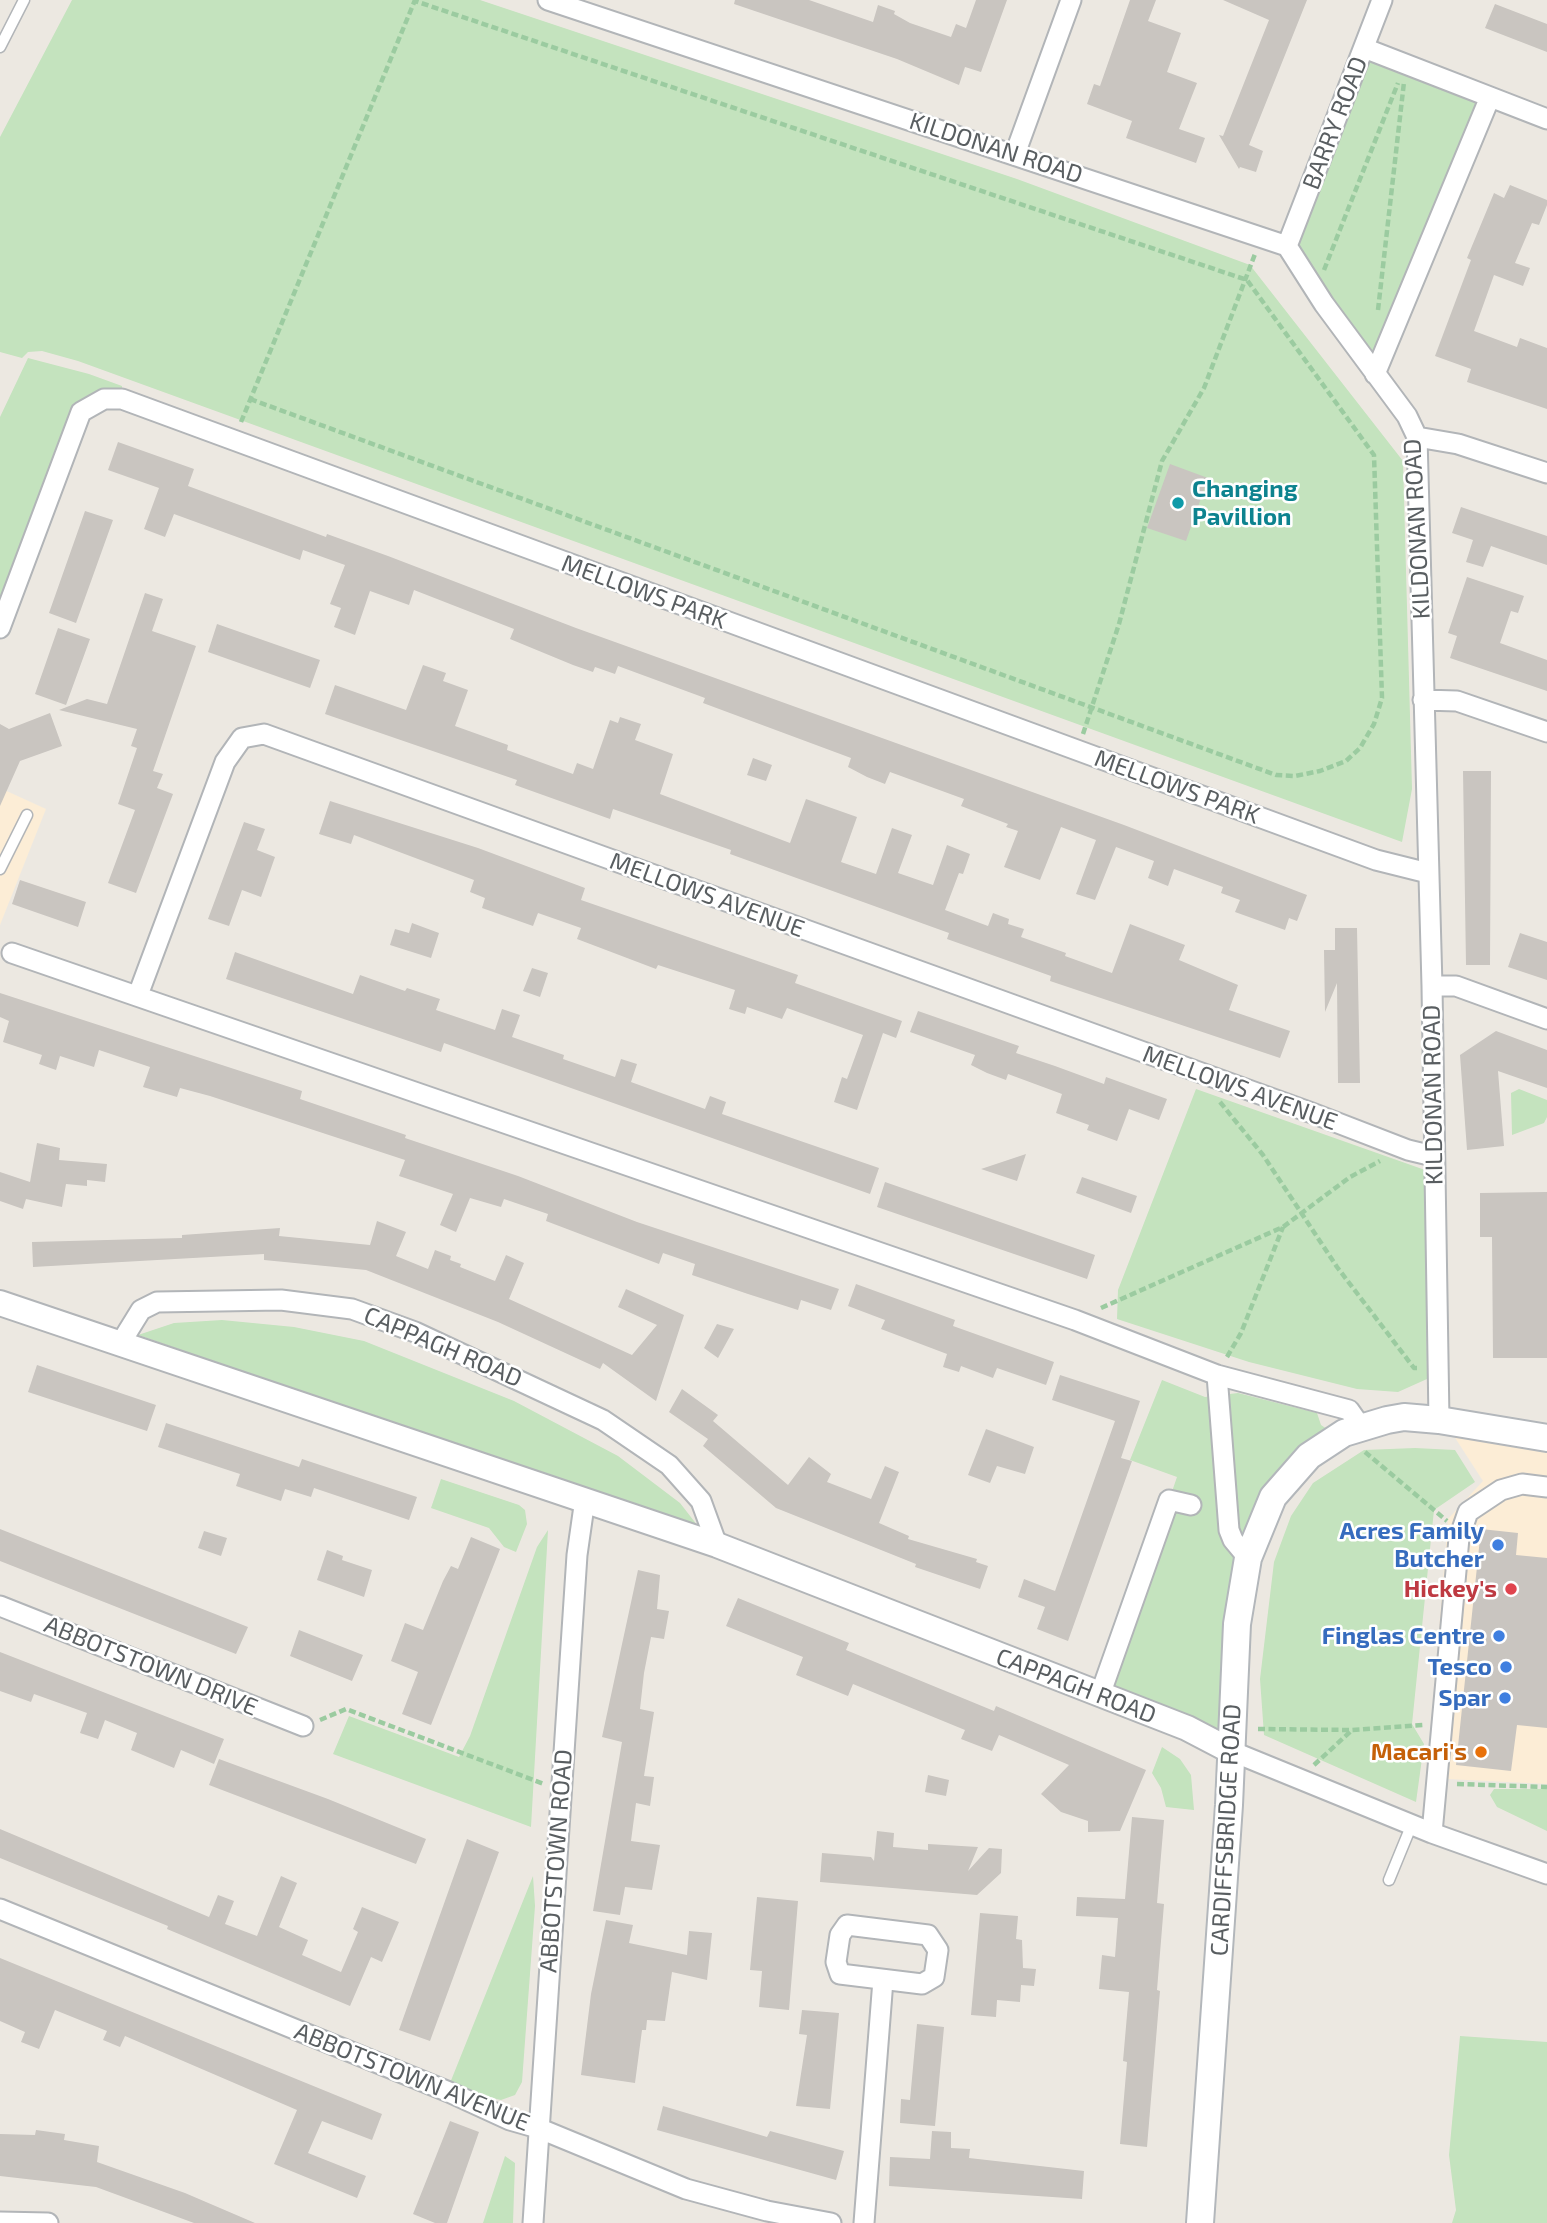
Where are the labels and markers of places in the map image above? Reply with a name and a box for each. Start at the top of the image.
place label: Changing Pavillion [1192,475,1298,531]
marker: Changing Pavillion [1170,495,1186,511]
place label: Acres Family Butcher [1339,1517,1484,1573]
marker: Acres Family Butcher [1490,1537,1506,1553]
place label: Hickey's [1404,1575,1497,1603]
marker: Hickey's [1503,1581,1519,1597]
place label: Finglas Centre [1322,1622,1485,1650]
marker: Finglas Centre [1491,1628,1507,1644]
place label: Tesco [1427,1653,1492,1681]
marker: Tesco [1498,1659,1514,1675]
place label: Spar [1439,1684,1491,1712]
marker: Spar [1497,1690,1513,1706]
place label: Macari's [1371,1738,1467,1766]
marker: Macari's [1473,1744,1489,1760]

